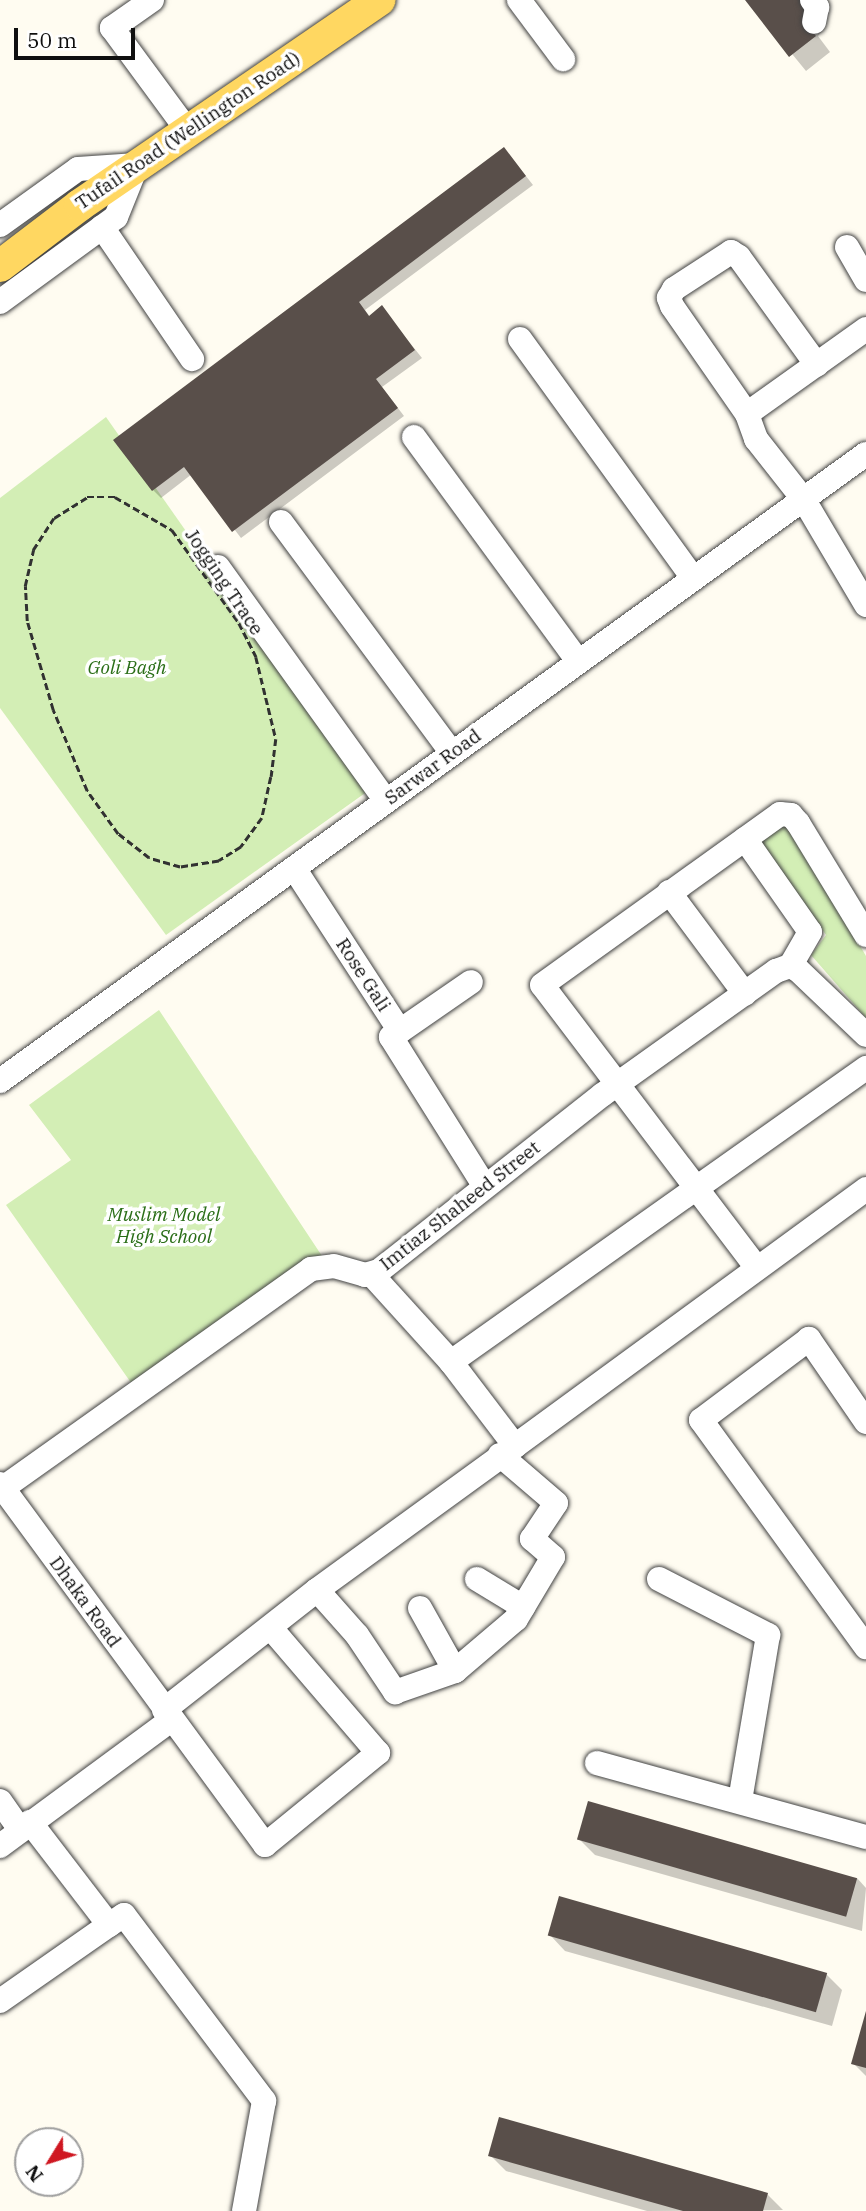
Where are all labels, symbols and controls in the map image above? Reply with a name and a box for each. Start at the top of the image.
scale bar [18,14,138,58]
text: 50 m [27,26,77,54]
street label: Tufail Road (Wellington Road) [71,47,305,215]
street label: Jogging Trace [180,524,268,640]
park label: Goli Bagh [88,657,166,679]
street label: Sarwar Road [380,724,486,810]
street label: Rose Gali [331,934,395,1016]
street label: Imtiaz Shaheed Street [375,1136,545,1276]
park label: Muslim Model High School [108,1204,220,1248]
street label: Dhaka Road [44,1552,126,1652]
north arrow [14,2127,84,2197]
text: N [20,2160,48,2187]

